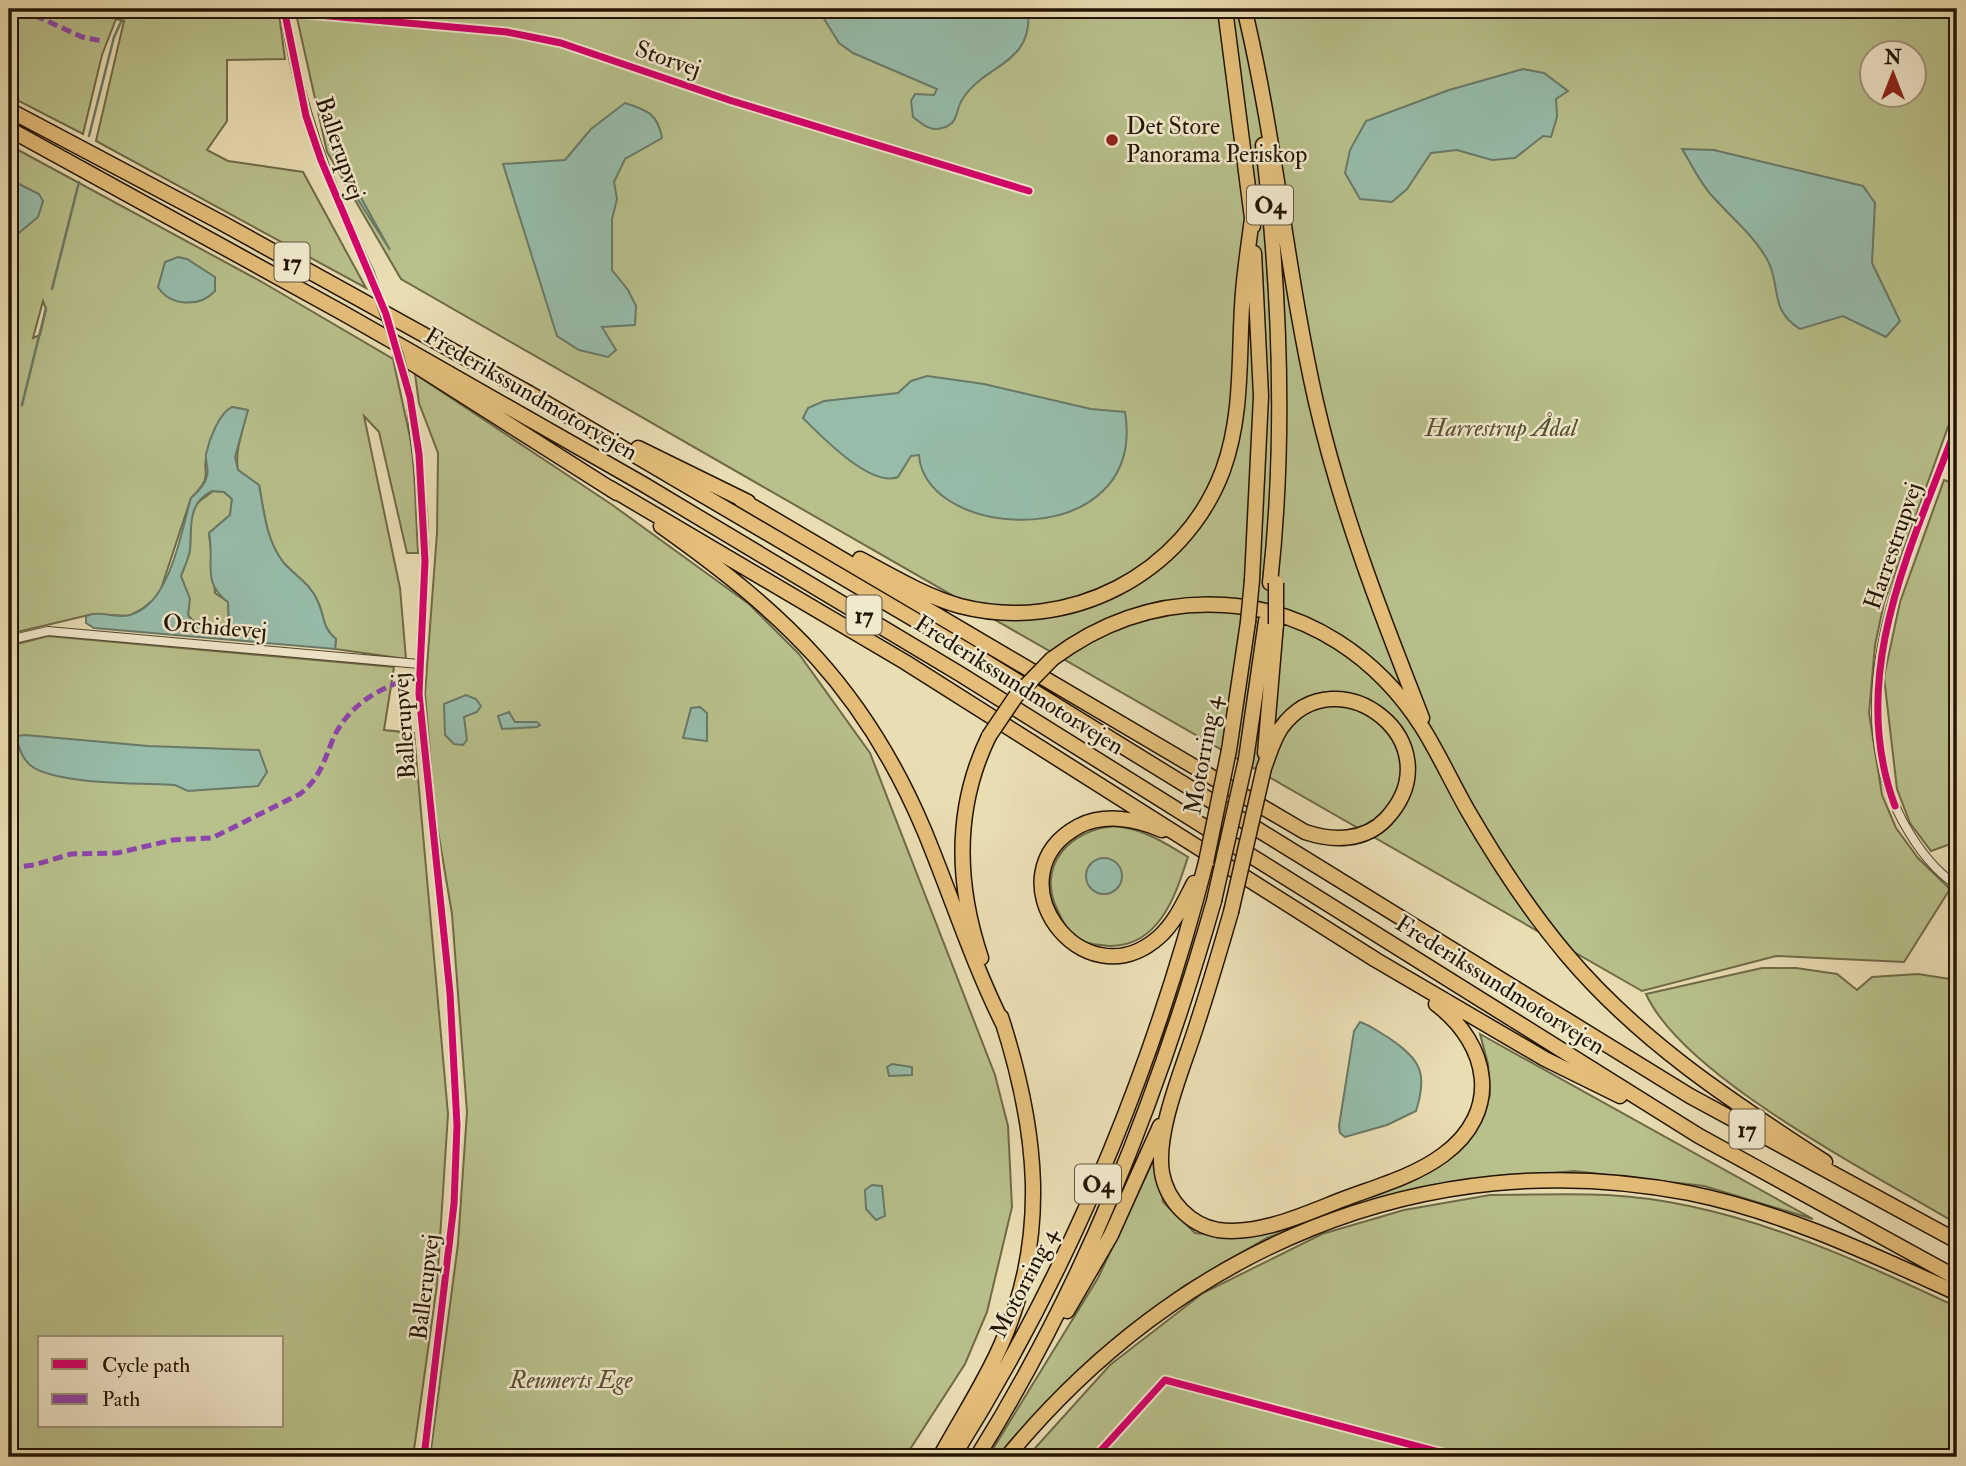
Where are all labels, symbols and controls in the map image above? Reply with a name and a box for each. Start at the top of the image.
street label: Storvej [631,33,705,85]
north arrow [1857,38,1927,108]
text: N [1883,46,1902,70]
street label: Ballerupvej [308,92,372,204]
place label: Det Store Panorama Periskop [1126,111,1307,170]
marker: Det Store Panorama Periskop [1104,132,1120,148]
road number: O4 [1247,186,1293,224]
road number: 17 [274,243,310,282]
street label: Frederikssundmotorvejen [419,320,643,468]
park label: Harrestrup Ådal [1424,412,1579,444]
street label: Harrestrupvej [1857,478,1929,614]
road number: 17 [846,596,882,635]
street label: Orchidevej [162,607,268,647]
street label: Frederikssundmotorvejen [908,608,1130,762]
street label: Ballerupvej [385,672,423,780]
street label: Motorring 4 [1177,692,1229,817]
street label: Frederikssundmotorvejen [1389,908,1611,1062]
road number: 17 [1730,1110,1764,1148]
road number: O4 [1075,1164,1121,1204]
street label: Motorring 4 [983,1222,1066,1344]
street label: Ballerupvej [403,1232,447,1342]
legend [38,1336,284,1428]
text: Cycle path [102,1352,190,1379]
park label: Reumerts Ege [508,1365,634,1396]
text: Path [102,1386,140,1413]

